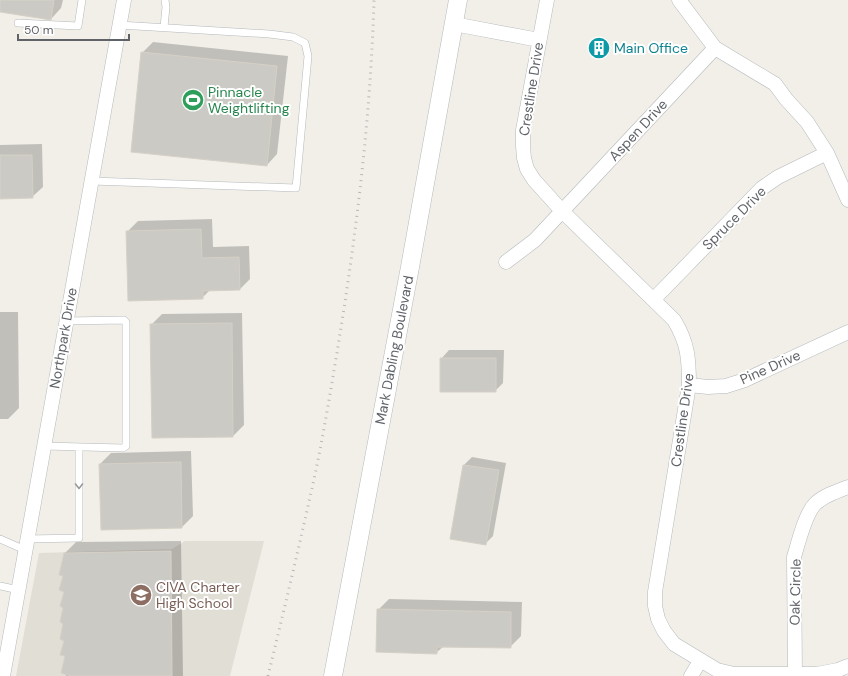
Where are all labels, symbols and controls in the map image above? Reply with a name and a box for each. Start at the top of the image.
scale bar [18,16,129,42]
text: 50 m [24,22,53,38]
building icon: Main Office [586,35,612,61]
place label: Main Office [614,39,688,57]
street label: Crestline Drive [515,41,547,137]
place label: Pinnacle Weightlifting [208,83,290,117]
sports icon: Pinnacle Weightlifting [180,87,206,113]
street label: Aspen Drive [605,95,671,165]
street label: Spruce Drive [698,182,770,254]
street label: Mark Dabling Boulevard [371,274,417,426]
street label: Northpark Drive [45,286,81,390]
street label: Pine Drive [737,346,803,388]
street label: Crestline Drive [667,372,697,468]
one-way arrow [75,483,83,489]
street label: Oak Circle [785,558,805,625]
place label: CIVA Charter High School [156,578,240,612]
school or university icon: CIVA Charter High School [128,582,154,608]

